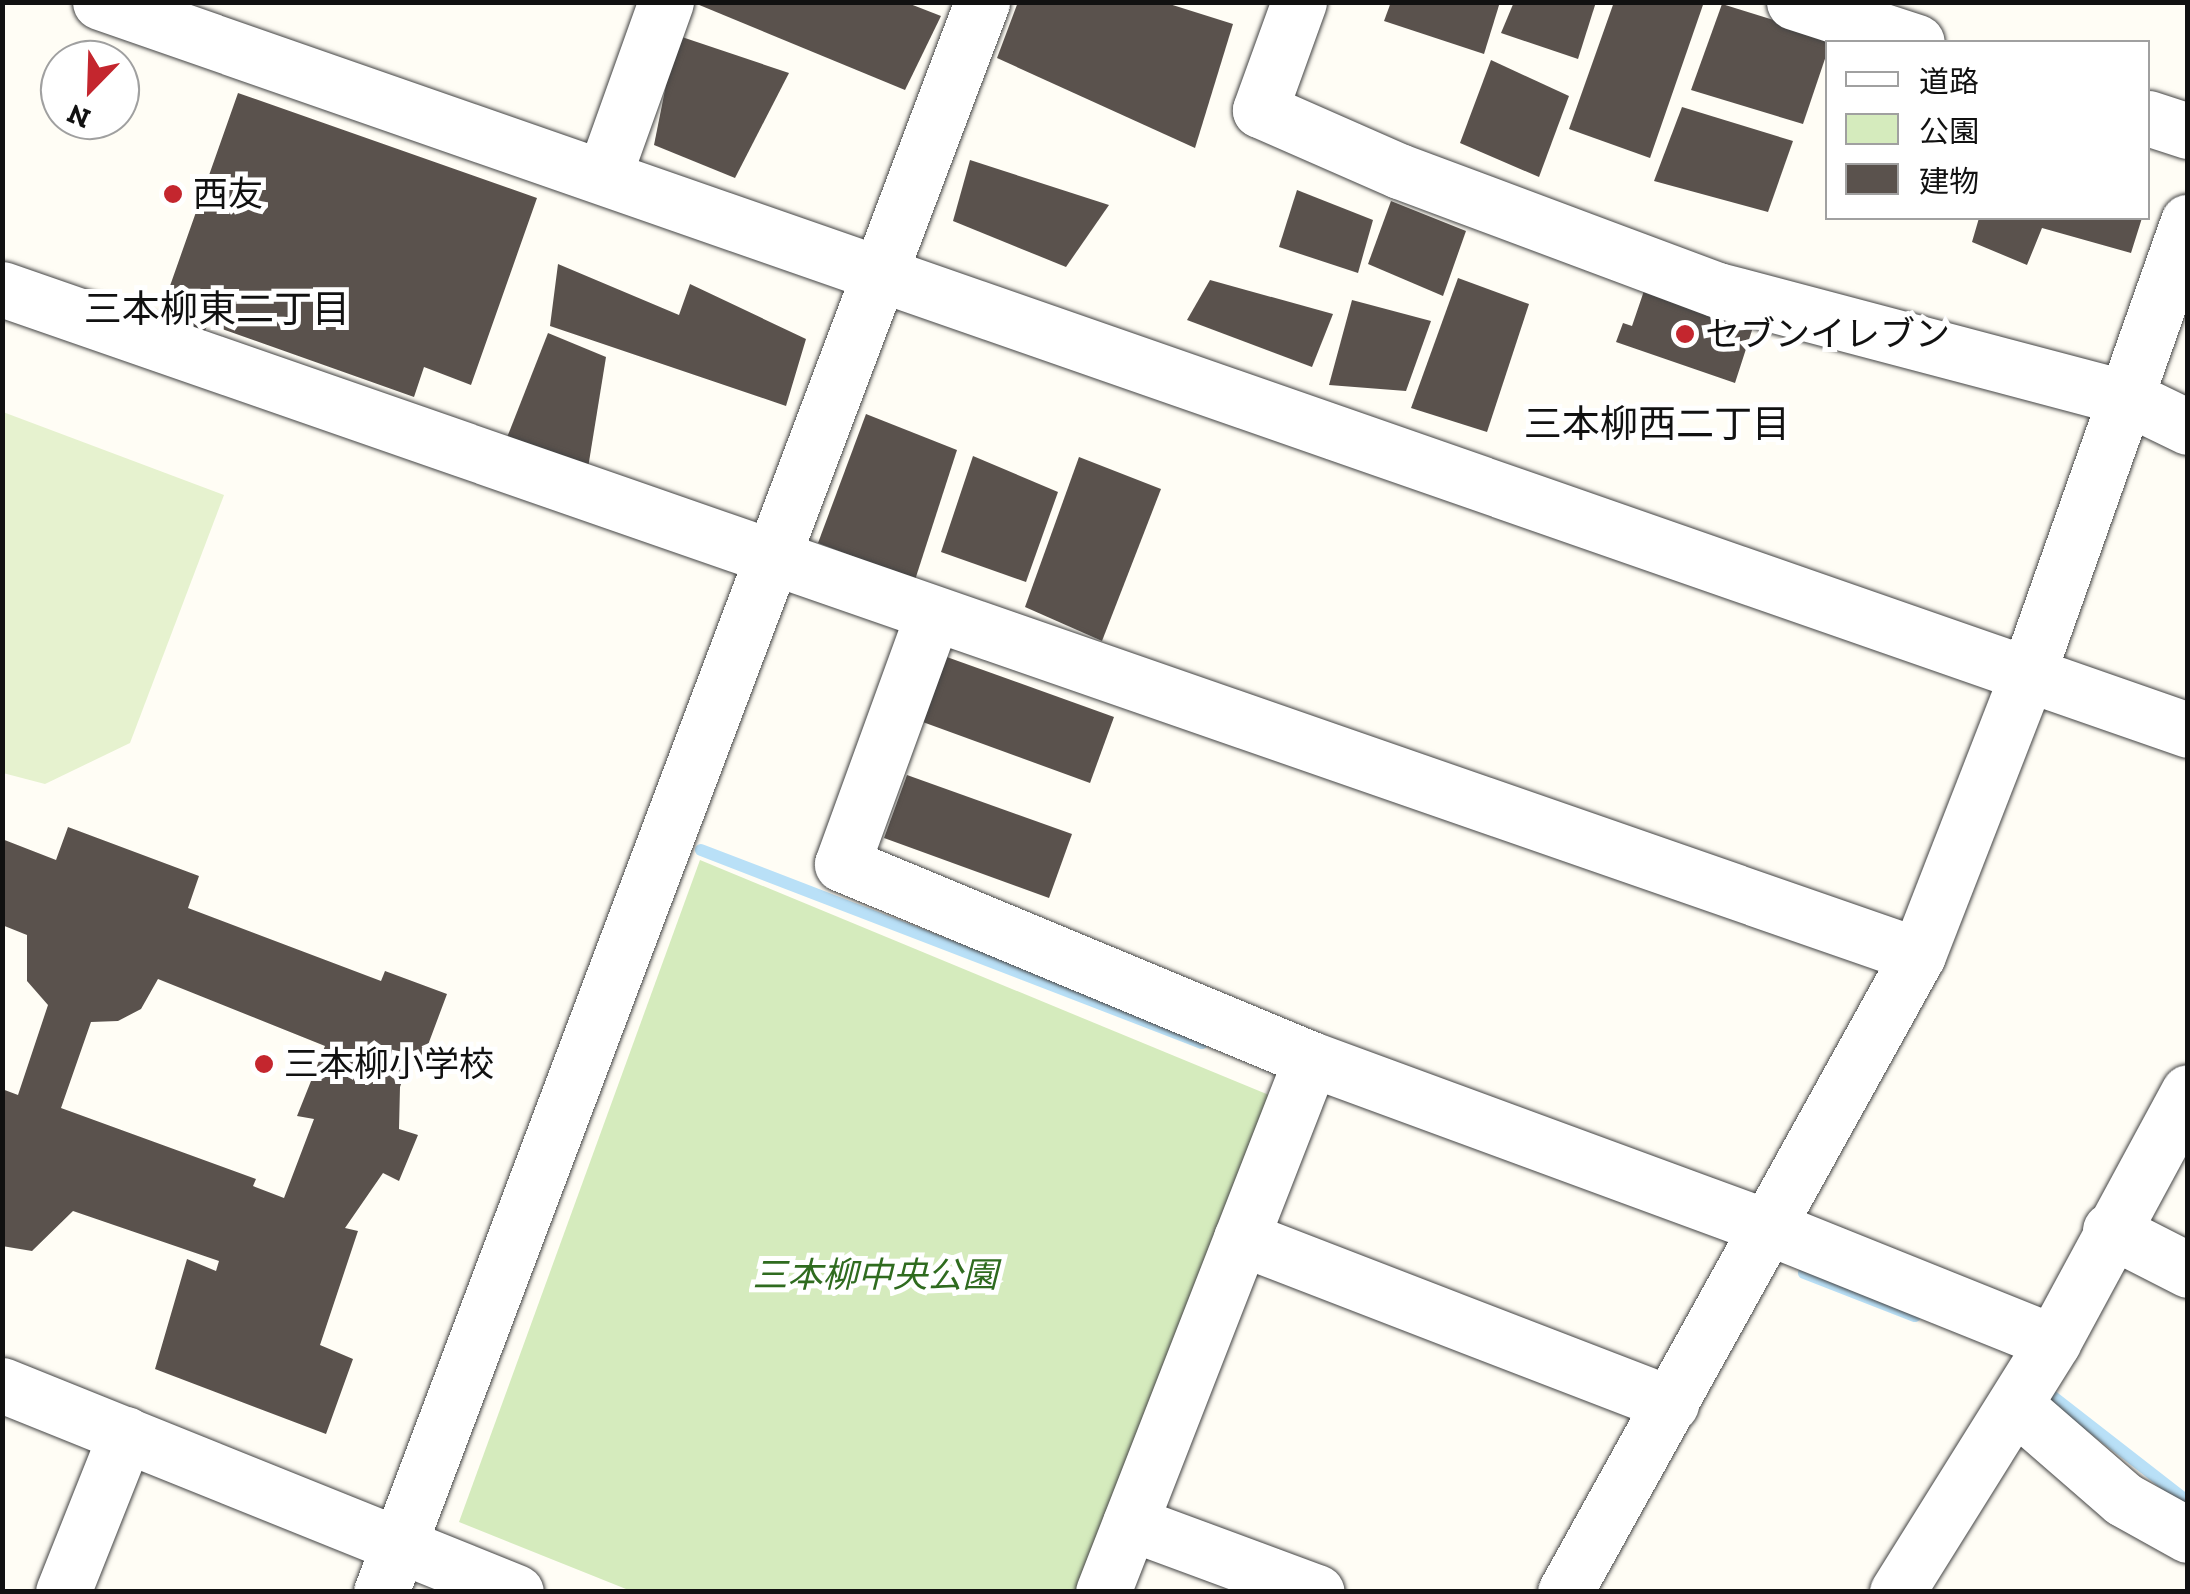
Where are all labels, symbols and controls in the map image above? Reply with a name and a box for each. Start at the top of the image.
north arrow [40,40,140,140]
legend [1825,40,2150,220]
text: 道路 [1919,64,1979,100]
text: N [63,97,95,136]
text: 公園 [1919,114,1979,150]
text: 建物 [1919,164,1979,200]
place label: 西友 [193,173,263,215]
marker: 西友 [162,183,184,205]
district label: 三本柳東二丁目 [84,287,350,333]
place label: セブンイレブン [1705,313,1950,355]
marker: セブンイレブン [1674,323,1696,345]
district label: 三本柳西二丁目 [1524,402,1790,448]
place label: 三本柳小学校 [284,1043,494,1085]
marker: 三本柳小学校 [253,1053,275,1075]
park label: 三本柳中央公園 [753,1254,997,1296]

